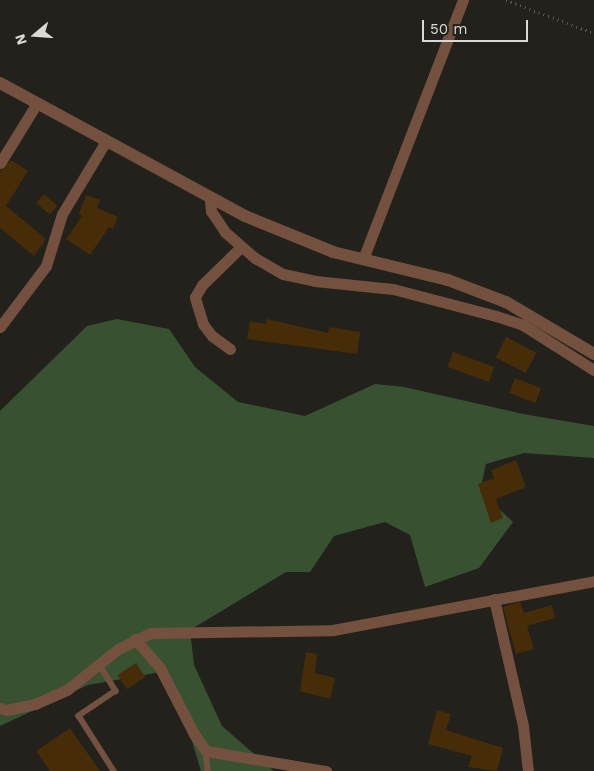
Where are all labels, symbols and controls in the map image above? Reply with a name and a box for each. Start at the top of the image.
north arrow [10,10,60,60]
scale bar [424,10,530,42]
text: 50 m [430,20,467,38]
text: N [12,32,30,47]

